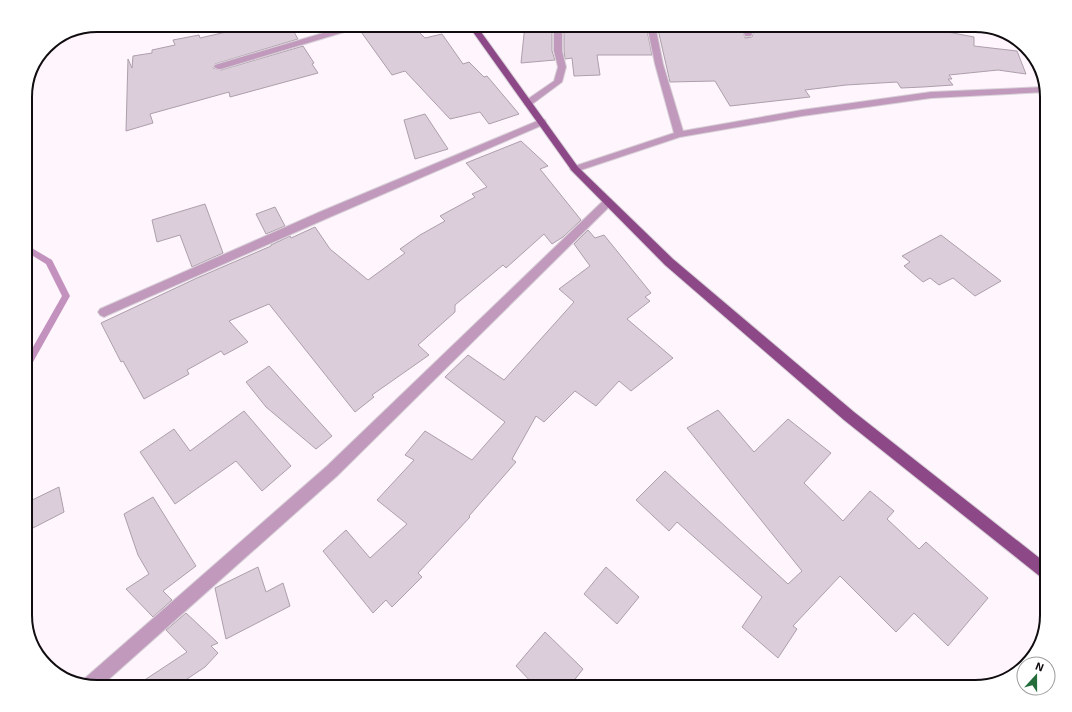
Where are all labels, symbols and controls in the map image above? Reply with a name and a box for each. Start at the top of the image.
north arrow [1016,656,1056,696]
text: N [1034,659,1046,674]

